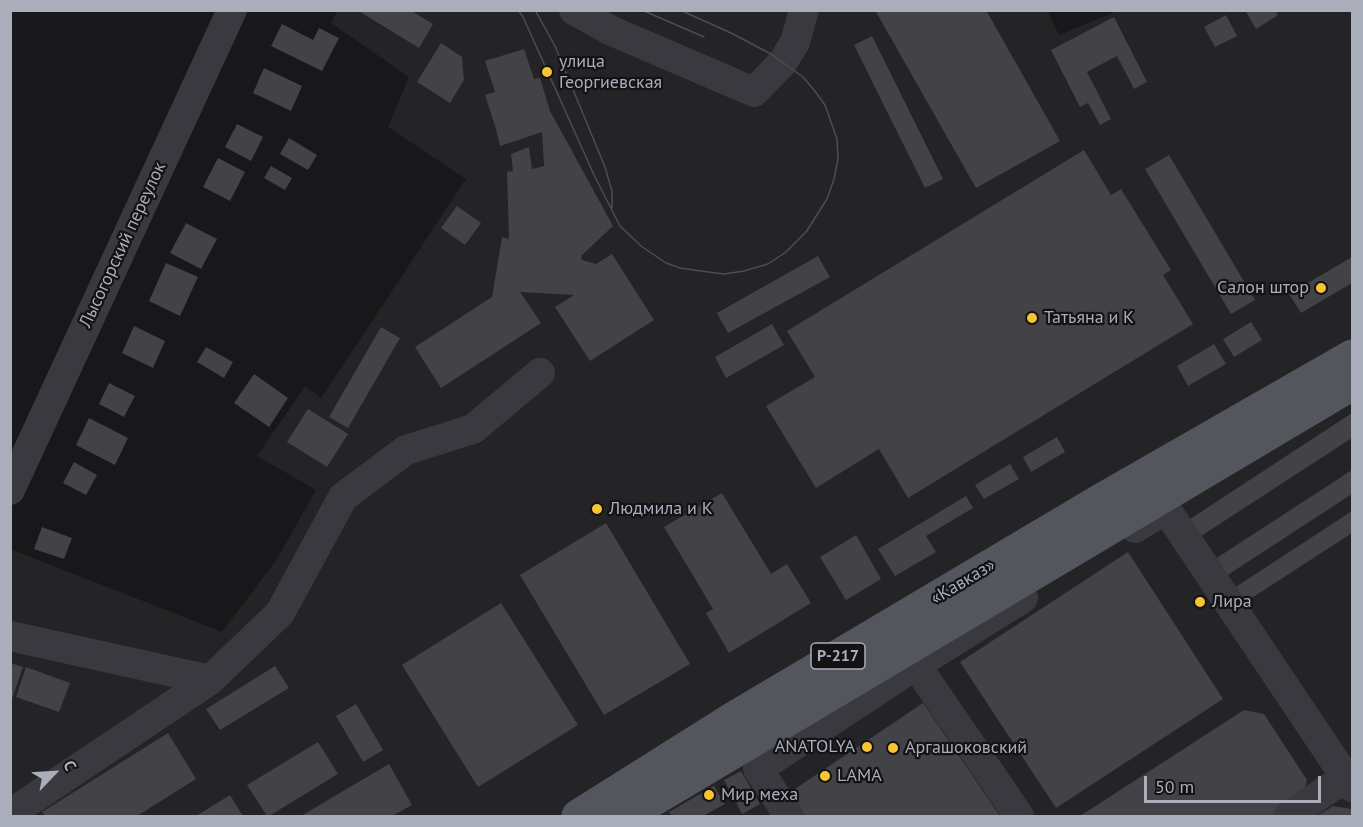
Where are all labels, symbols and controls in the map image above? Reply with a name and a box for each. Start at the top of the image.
place label: улица Георгиевская [559,51,662,94]
marker: улица Георгиевская [540,65,554,79]
street label: Лысогорский переулок [75,159,171,331]
place label: Салон штор [1217,277,1309,299]
marker: Салон штор [1314,281,1328,295]
place label: Татьяна и К [1044,307,1134,329]
marker: Татьяна и К [1025,311,1039,325]
place label: Людмила и К [609,498,713,520]
marker: Людмила и К [590,502,604,516]
street label: «Кавказ» [927,554,999,610]
place label: Лира [1212,591,1252,613]
marker: Лира [1193,595,1207,609]
road number: Р-217 [811,643,865,669]
place label: ANATOLYA [775,736,855,758]
place label: Аргашоковский [905,737,1027,759]
marker: ANATOLYA [860,740,874,754]
marker: Аргашоковский [886,741,900,755]
north arrow [24,743,84,803]
text: С [59,757,81,774]
scale bar [1147,764,1324,802]
place label: LAMA [837,765,882,787]
marker: LAMA [818,769,832,783]
text: 50 m [1155,775,1194,798]
place label: Мир меха [721,784,798,806]
marker: Мир меха [702,788,716,802]

